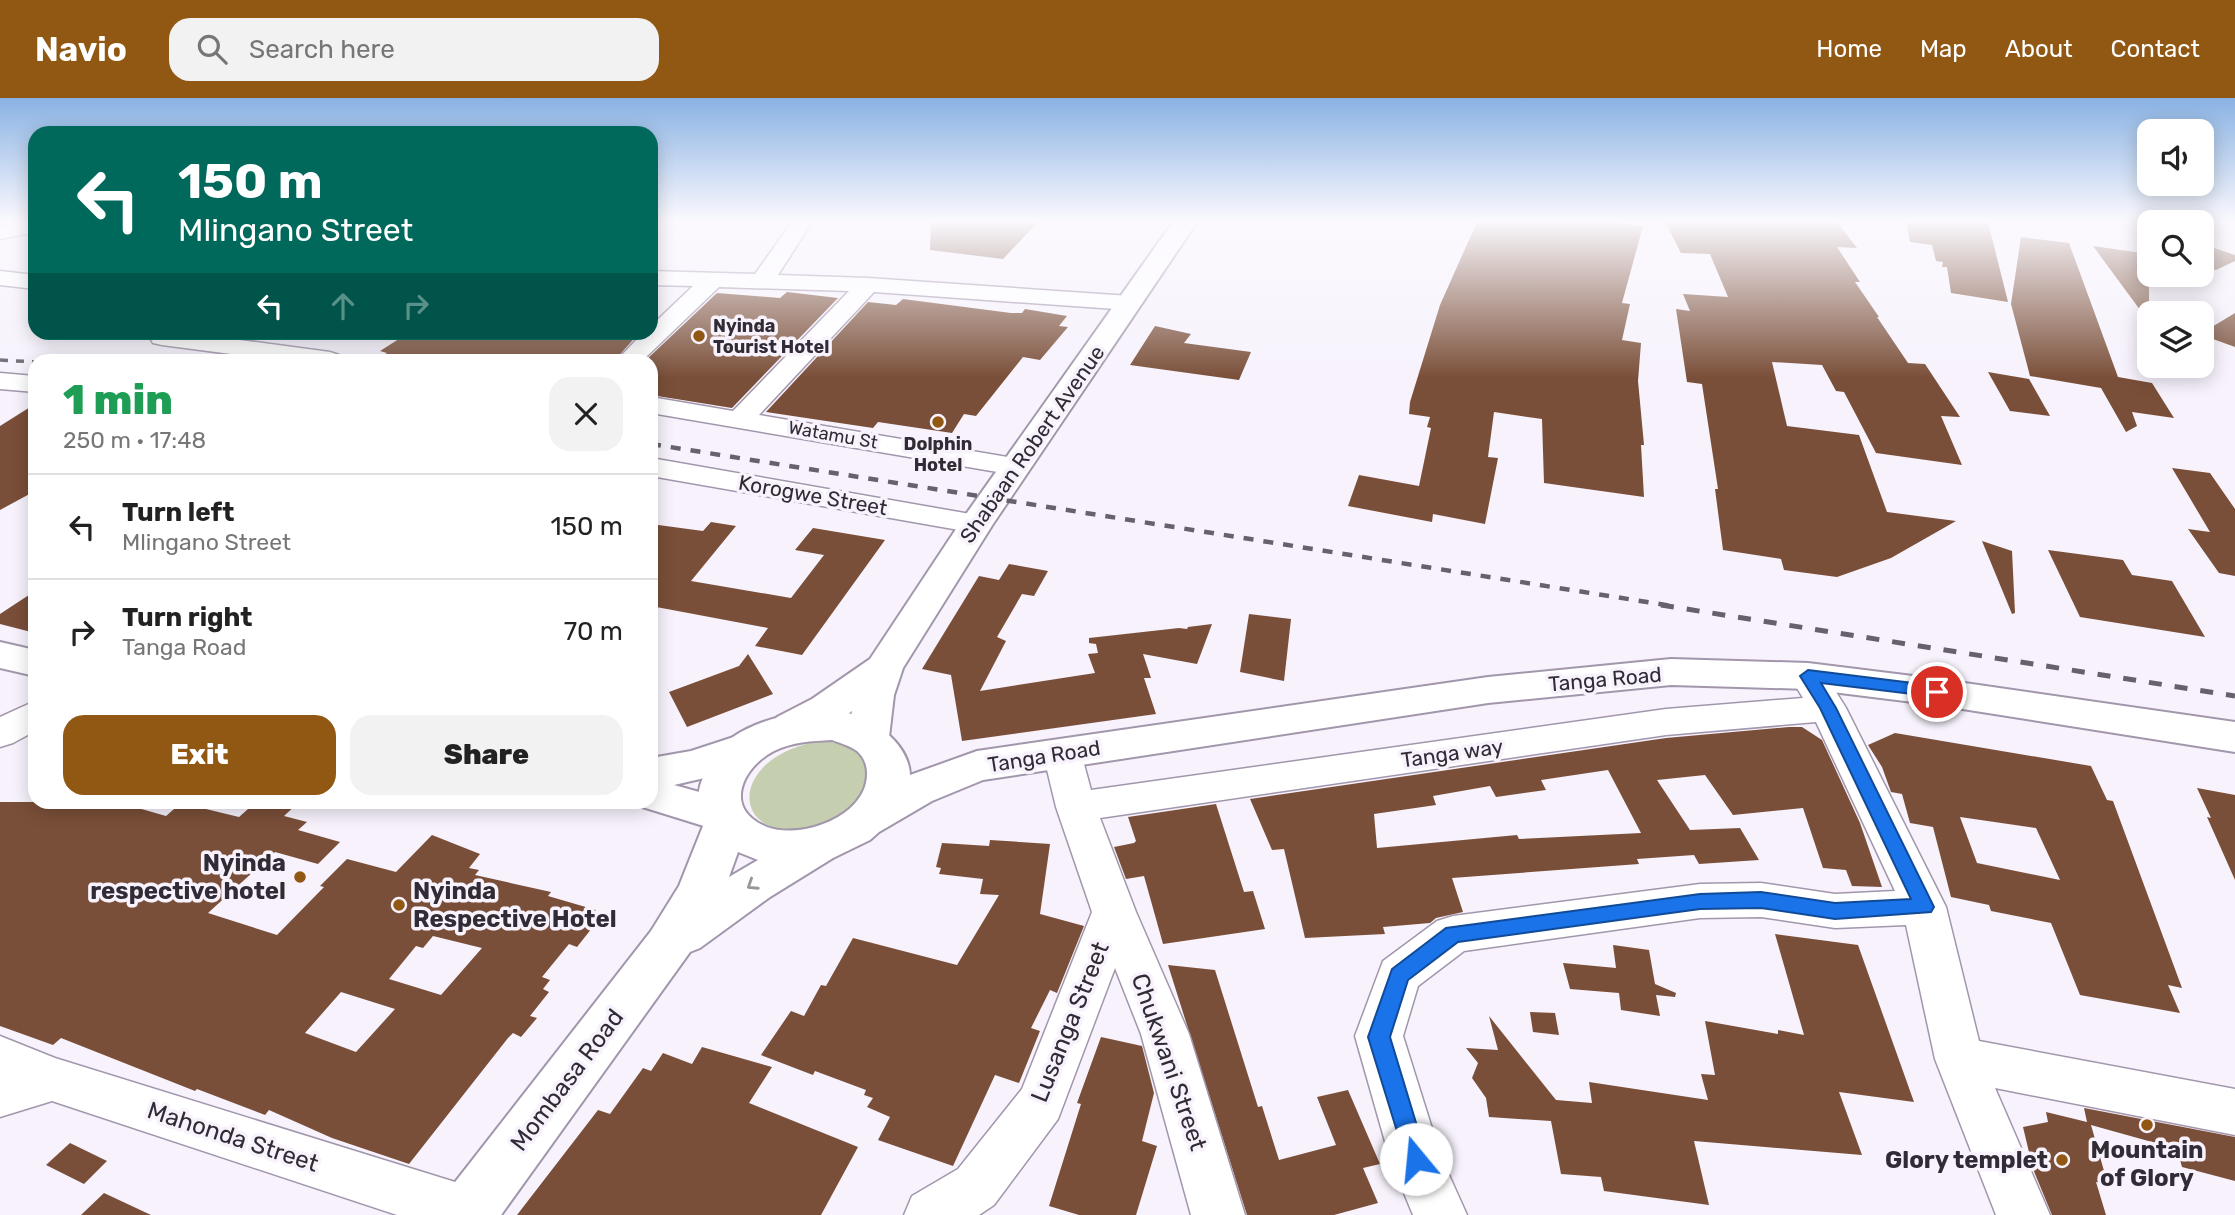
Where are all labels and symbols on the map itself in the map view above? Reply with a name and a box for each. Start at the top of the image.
place label: Nyinda Tourist Hotel [713,315,829,358]
marker: Nyinda Tourist Hotel [691,328,707,344]
street label: Shabaan Robert Avenue [954,340,1110,548]
marker: Dolphin Hotel [930,414,946,430]
street label: Watamu St [787,416,879,454]
place label: Dolphin Hotel [904,433,972,476]
street label: Korogwe Street [737,470,889,520]
street label: Tanga Road [1547,662,1663,696]
pin [1907,662,1967,722]
street label: Tanga way [1399,733,1505,773]
street label: Tanga Road [986,735,1102,777]
place label: Nyinda respective hotel [90,849,286,905]
marker: Nyinda respective hotel [292,869,308,885]
place label: Nyinda Respective Hotel [413,877,617,933]
one-way arrow [747,877,760,890]
marker: Nyinda Respective Hotel [391,897,407,913]
street label: Lusanga Street [1025,938,1115,1106]
street label: Chukwani Street [1126,970,1212,1154]
street label: Mombasa Road [505,1004,629,1156]
street label: Mahonda Street [144,1096,322,1178]
marker: Mountain of Glory [2139,1117,2155,1133]
position arrow [1379,1122,1453,1196]
place label: Mountain of Glory [2091,1136,2203,1192]
place label: Glory templet [1885,1146,2048,1174]
marker: Glory templet [2054,1152,2070,1168]

